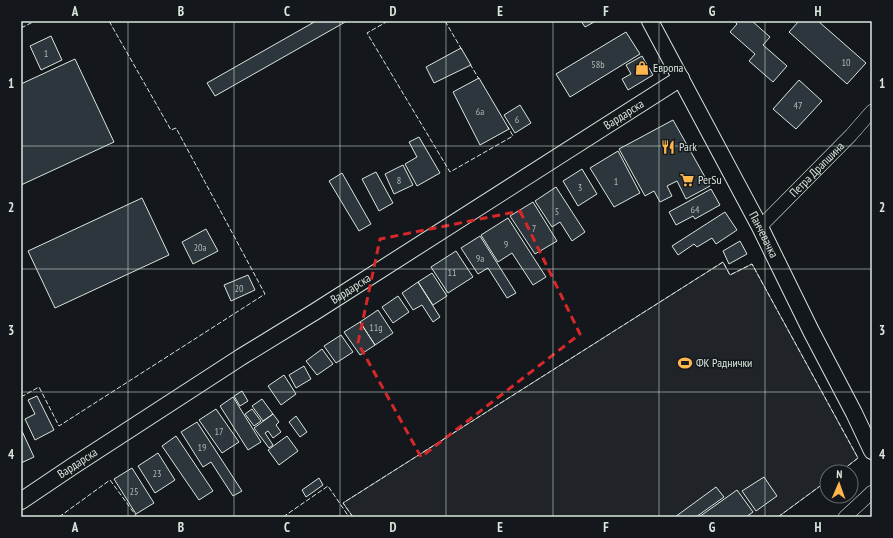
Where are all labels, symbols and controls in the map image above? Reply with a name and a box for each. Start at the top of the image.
text: A [71,3,79,20]
text: B [178,3,184,20]
text: C [284,3,290,20]
text: D [390,3,397,20]
text: E [497,3,503,20]
text: F [603,3,609,20]
text: G [709,3,716,20]
text: H [815,3,822,20]
house number: 1 [44,47,48,60]
house number: 10 [842,56,851,69]
house number: 58b [591,58,605,71]
shop icon: Европа [634,60,650,76]
place label: Европа [653,60,684,75]
text: 1 [8,75,14,92]
text: 1 [879,75,885,92]
street label: Вардарска [601,96,647,133]
house number: 47 [794,99,803,112]
house number: 6a [476,105,484,118]
house number: 6 [515,113,520,126]
street label: Петра Драпшина [786,138,847,200]
restaurant icon: Park [660,139,676,155]
place label: Park [679,139,697,154]
supermarket icon: PerSu [679,172,695,188]
place label: PerSu [698,172,722,187]
house number: 8 [397,174,401,187]
house number: 1 [614,175,618,188]
house number: 3 [578,181,582,194]
text: 2 [8,199,14,216]
text: 2 [879,199,885,216]
house number: 64 [691,203,700,216]
house number: 5 [555,205,559,218]
street label: Панчевачка [746,209,782,260]
house number: 7 [532,222,536,235]
house number: 9 [504,238,508,251]
house number: 20a [194,241,207,254]
house number: 9a [476,252,484,265]
house number: 11 [448,266,457,279]
street label: Вардарска [327,270,373,307]
house number: 20 [235,282,244,295]
house number: 11g [369,321,383,334]
text: 3 [8,322,14,339]
text: 3 [879,322,885,339]
sports icon: ФК Раднички [677,355,693,371]
place label: ФК Раднички [696,355,752,370]
house number: 17 [215,425,224,438]
house number: 19 [198,441,207,454]
street label: Вардарска [54,444,100,481]
text: 4 [8,446,15,463]
text: 4 [879,446,886,463]
north arrow [819,464,859,504]
house number: 23 [153,467,162,480]
text: N [836,467,843,481]
house number: 25 [130,485,139,498]
text: A [71,519,79,536]
text: B [178,519,184,536]
text: C [284,519,290,536]
text: D [390,519,397,536]
text: E [497,519,503,536]
text: F [603,519,609,536]
text: G [709,519,716,536]
text: H [815,519,822,536]

